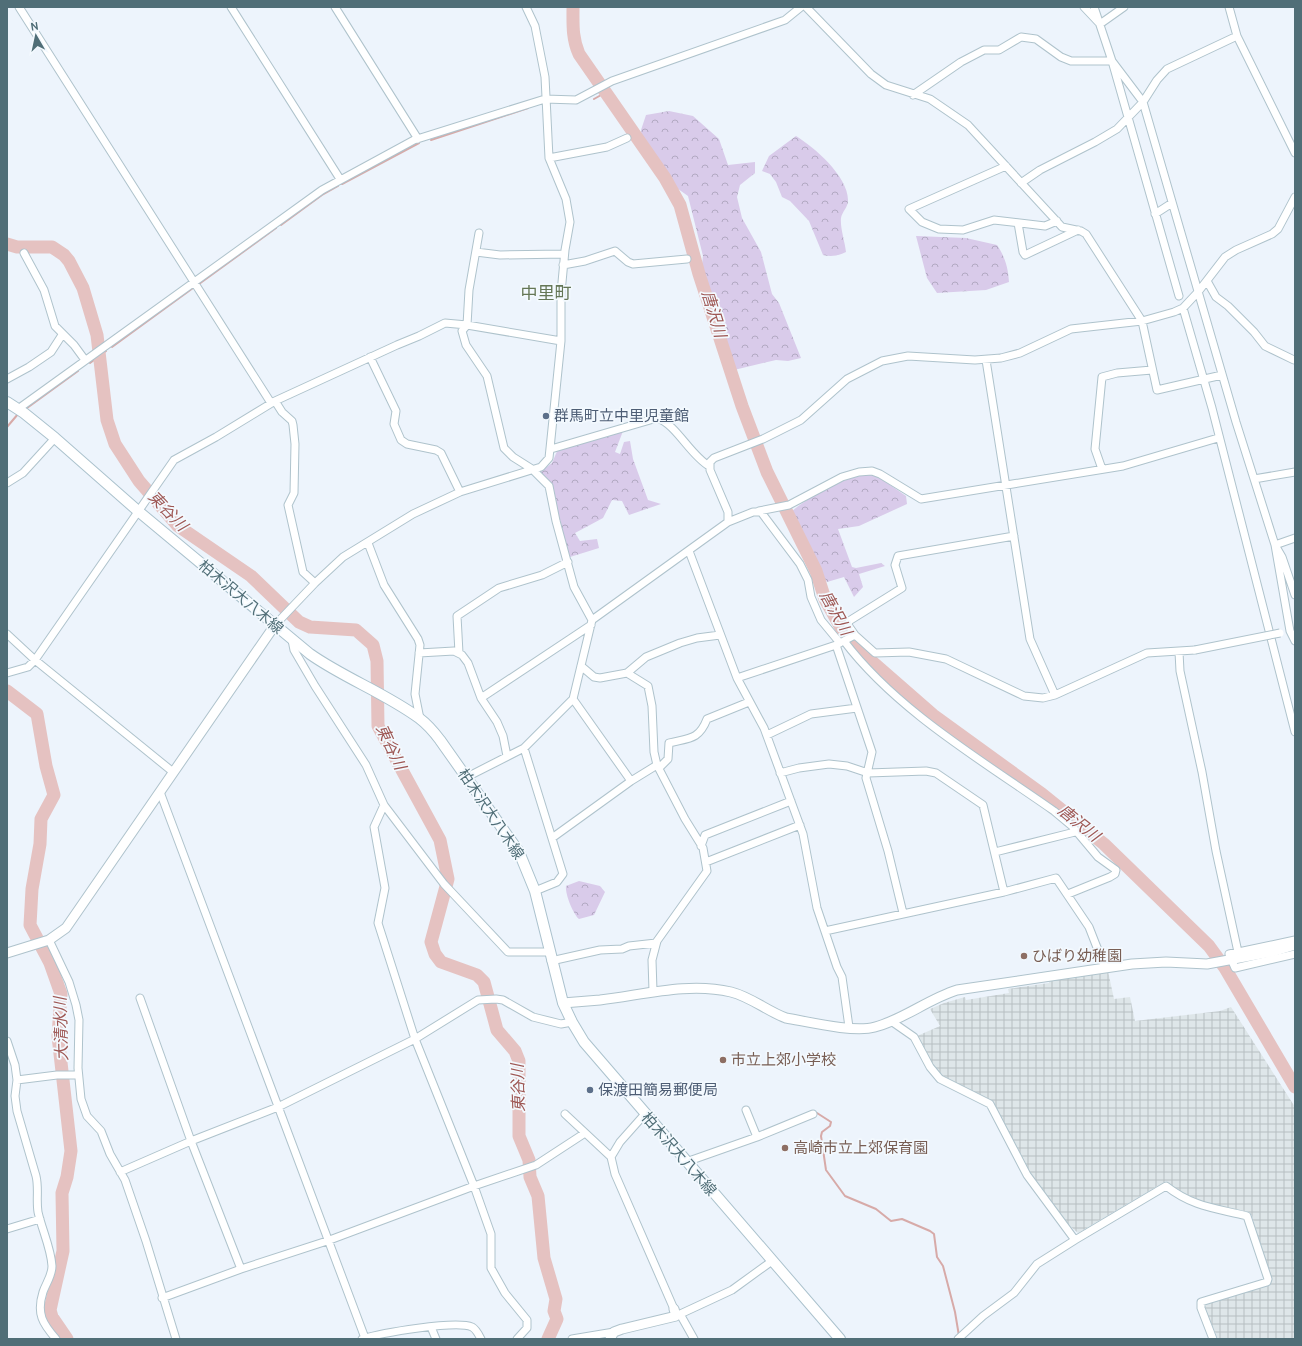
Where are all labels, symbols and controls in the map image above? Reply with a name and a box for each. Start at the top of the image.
north arrow [16,16,56,56]
text: N [29,19,39,34]
district label: 中里町 [521,283,572,303]
water label: 唐沢川 [698,288,731,342]
place label: 群馬町立中里児童館 [554,407,689,425]
marker: 群馬町立中里児童館 [541,411,551,421]
water label: 東谷川 [144,487,193,536]
street label: 柏木沢大八木線 [195,556,287,638]
water label: 唐沢川 [816,587,857,640]
water label: 東谷川 [372,721,411,775]
street label: 柏木沢大八木線 [454,765,528,863]
water label: 唐沢川 [1054,801,1105,847]
place label: ひばり幼稚園 [1032,947,1122,965]
marker: ひばり幼稚園 [1019,951,1029,961]
water label: 大清水川 [50,995,72,1061]
place label: 市立上郊小学校 [731,1051,836,1069]
marker: 市立上郊小学校 [718,1055,728,1065]
water label: 東谷川 [508,1062,528,1112]
place label: 保渡田簡易郵便局 [598,1081,718,1099]
marker: 保渡田簡易郵便局 [585,1085,595,1095]
street label: 柏木沢大八木線 [638,1108,720,1200]
place label: 高崎市立上郊保育園 [793,1139,928,1157]
marker: 高崎市立上郊保育園 [780,1143,790,1153]

